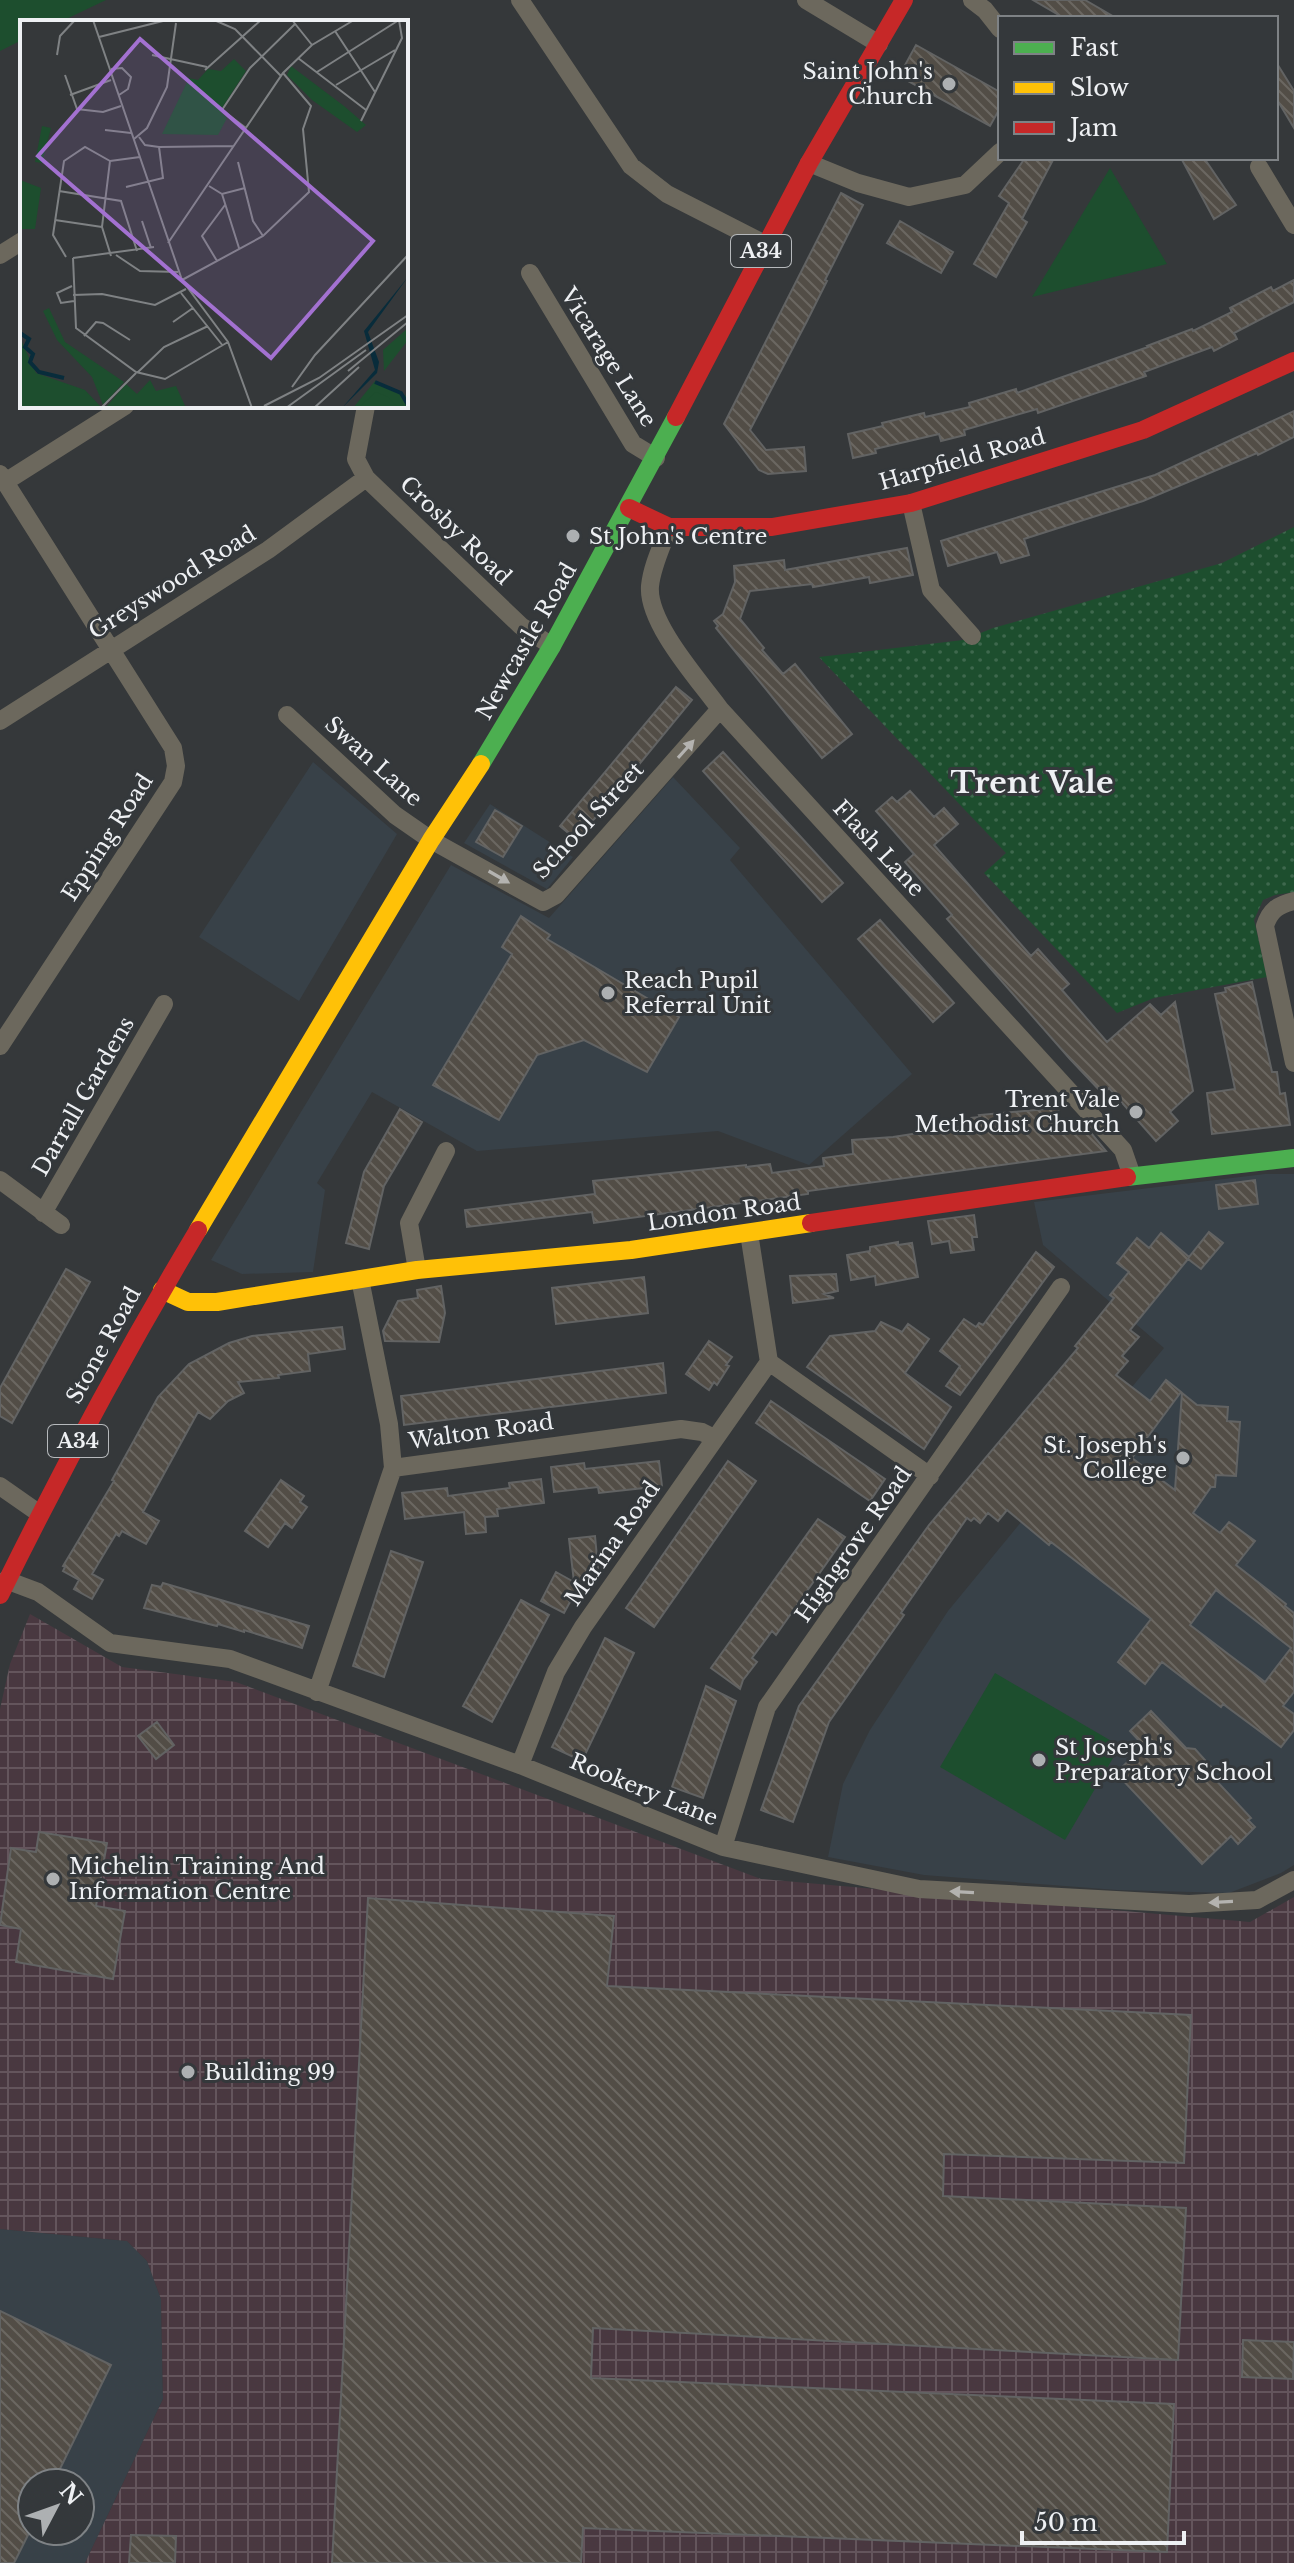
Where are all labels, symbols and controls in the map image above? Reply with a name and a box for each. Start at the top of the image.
legend [998,16,1278,160]
inset map [20,20,408,408]
text: Fast [1070,33,1118,62]
place label: Saint John's Church [803,58,933,110]
text: Slow [1070,73,1129,102]
marker: Saint John's Church [940,75,958,93]
text: Jam [1067,113,1118,142]
road number: A34 [731,235,791,267]
street label: Vicarage Lane [554,282,662,432]
street label: Harpfield Road [876,423,1049,496]
street label: Crosby Road [394,470,517,590]
street label: Greyswood Road [84,520,261,645]
place label: St John's Centre [589,523,767,550]
marker: St John's Centre [564,527,582,545]
street label: Newcastle Road [471,558,582,725]
street label: Swan Lane [319,711,428,812]
one-way arrow [676,739,694,758]
street label: School Street [527,756,650,884]
district label: Trent Vale [951,764,1114,801]
street label: Epping Road [56,768,159,906]
street label: Flash Lane [827,795,930,902]
one-way arrow [488,870,511,884]
place label: Reach Pupil Referral Unit [624,967,772,1019]
marker: Reach Pupil Referral Unit [599,984,617,1002]
street label: Darrall Gardens [27,1012,140,1181]
place label: Trent Vale Methodist Church [914,1086,1120,1138]
marker: Trent Vale Methodist Church [1127,1103,1145,1121]
street label: London Road [646,1188,803,1237]
street label: Stone Road [60,1282,147,1408]
street label: Walton Road [406,1408,555,1455]
road number: A34 [48,1425,108,1457]
place label: St. Joseph's College [1043,1432,1167,1484]
marker: St. Joseph's College [1174,1449,1192,1467]
street label: Highgrove Road [790,1461,917,1627]
street label: Marina Road [559,1476,665,1611]
place label: St Joseph's Preparatory School [1055,1734,1273,1786]
street label: Rookery Lane [566,1747,722,1831]
marker: St Joseph's Preparatory School [1030,1751,1048,1769]
place label: Michelin Training And Information Centre [69,1853,325,1905]
marker: Michelin Training And Information Centre [44,1870,62,1888]
one-way arrow [949,1885,974,1898]
one-way arrow [1208,1896,1233,1909]
place label: Building 99 [204,2059,335,2086]
marker: Building 99 [179,2063,197,2081]
north arrow [16,2467,96,2547]
text: N [54,2478,88,2511]
scale bar [1022,2495,1184,2545]
text: 50 m [1034,2508,1098,2537]

